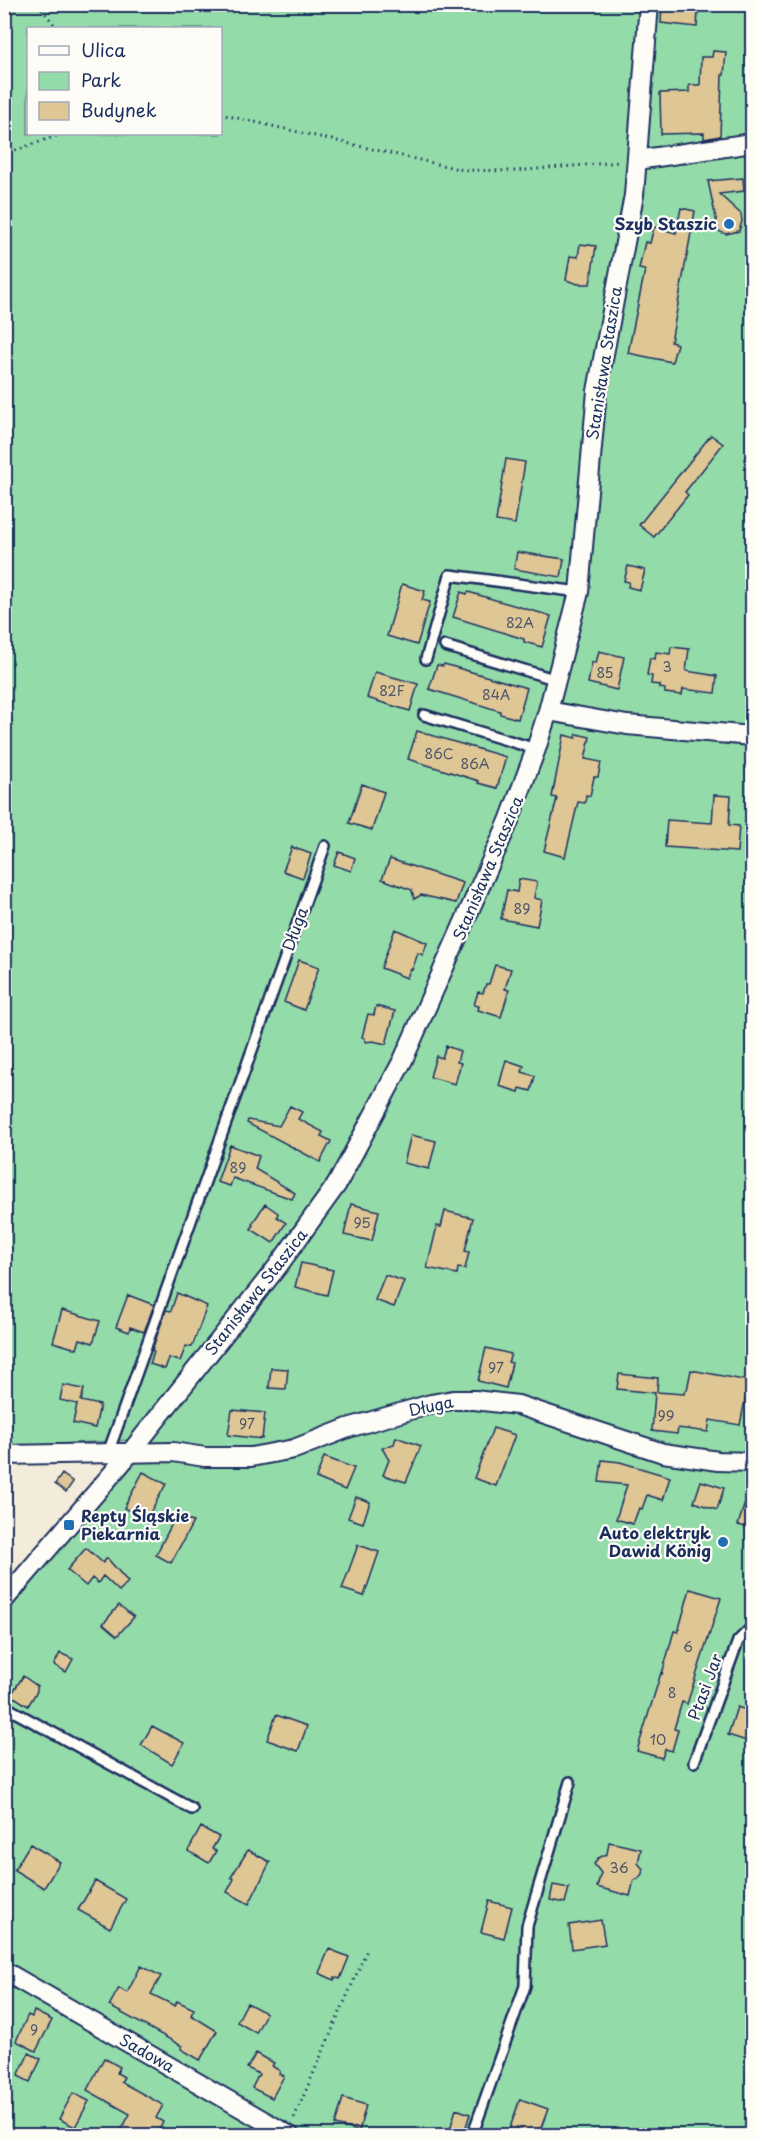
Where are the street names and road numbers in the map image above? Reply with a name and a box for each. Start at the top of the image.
street label: Stanisława Staszica [579,284,627,441]
street label: Stanisława Staszica [446,792,528,944]
street label: Długa [275,903,313,954]
street label: Stanisława Staszica [198,1223,312,1360]
street label: Długa [406,1389,455,1421]
street label: Ptasi Jar [681,1649,727,1723]
street label: Sadowa [115,2027,180,2078]

